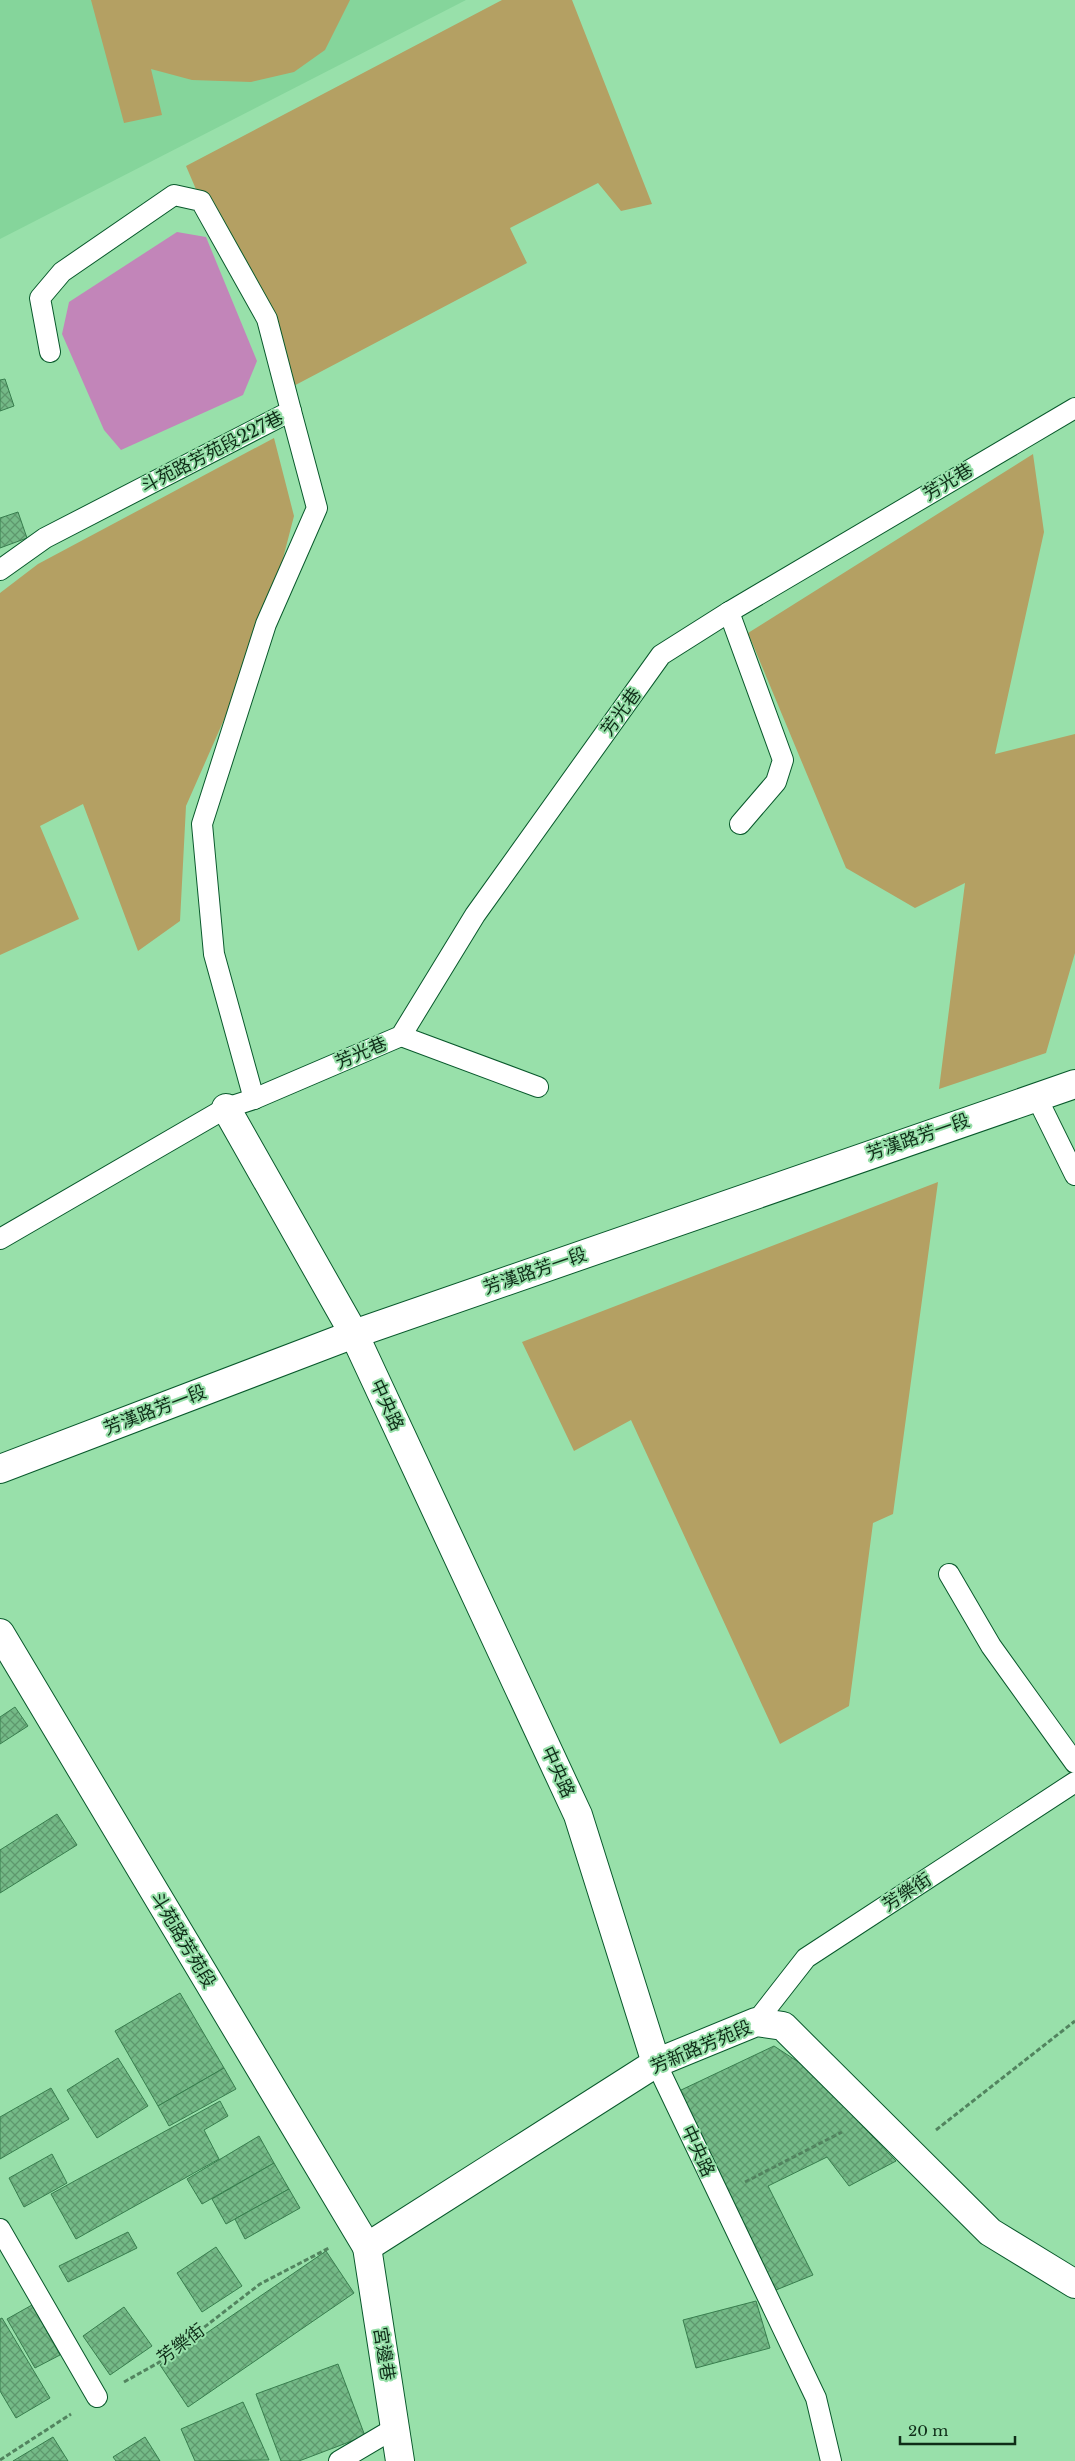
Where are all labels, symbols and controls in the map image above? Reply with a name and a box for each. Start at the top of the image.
street label: 斗苑路芳苑段227巷 [137,407,287,497]
street label: 芳光巷 [919,459,977,505]
street label: 芳光巷 [596,684,646,740]
street label: 芳光巷 [332,1032,390,1074]
street label: 芳漢路芳一段 [863,1109,973,1165]
street label: 芳漢路芳一段 [480,1243,590,1299]
street label: 中央路 [366,1376,408,1434]
street label: 芳漢路芳一段 [101,1380,209,1440]
street label: 中央路 [537,1743,579,1801]
street label: 芳樂街 [878,1868,936,1916]
street label: 斗苑路芳苑段 [146,1888,220,1992]
street label: 芳新路芳苑段 [647,2016,755,2078]
street label: 中央路 [677,2122,719,2180]
street label: 芳樂街 [153,2319,209,2369]
street label: 宮邊巷 [369,2326,399,2382]
scale bar [900,2414,1015,2446]
text: 20 m [908,2421,948,2440]

